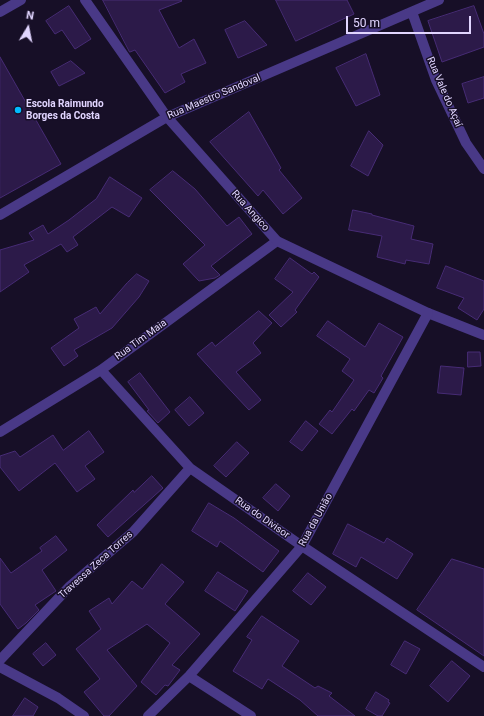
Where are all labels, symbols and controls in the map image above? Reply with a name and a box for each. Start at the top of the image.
north arrow [8,8,48,48]
scale bar [348,8,473,34]
text: N [25,9,35,23]
text: 50 m [353,16,380,30]
street label: Rua Vale do Açaí [424,55,464,129]
street label: Rua Maestro Sandoval [166,72,262,122]
place label: Escola Raimundo Borges da Costa [26,98,104,122]
marker: Escola Raimundo Borges da Costa [13,105,23,115]
street label: Rua Angico [229,188,271,234]
street label: Rua Tim Maia [113,317,169,363]
street label: Rua da União [297,491,335,549]
street label: Rua do Divisor [232,495,292,541]
street label: Travessa Zeca Torres [57,529,135,601]

